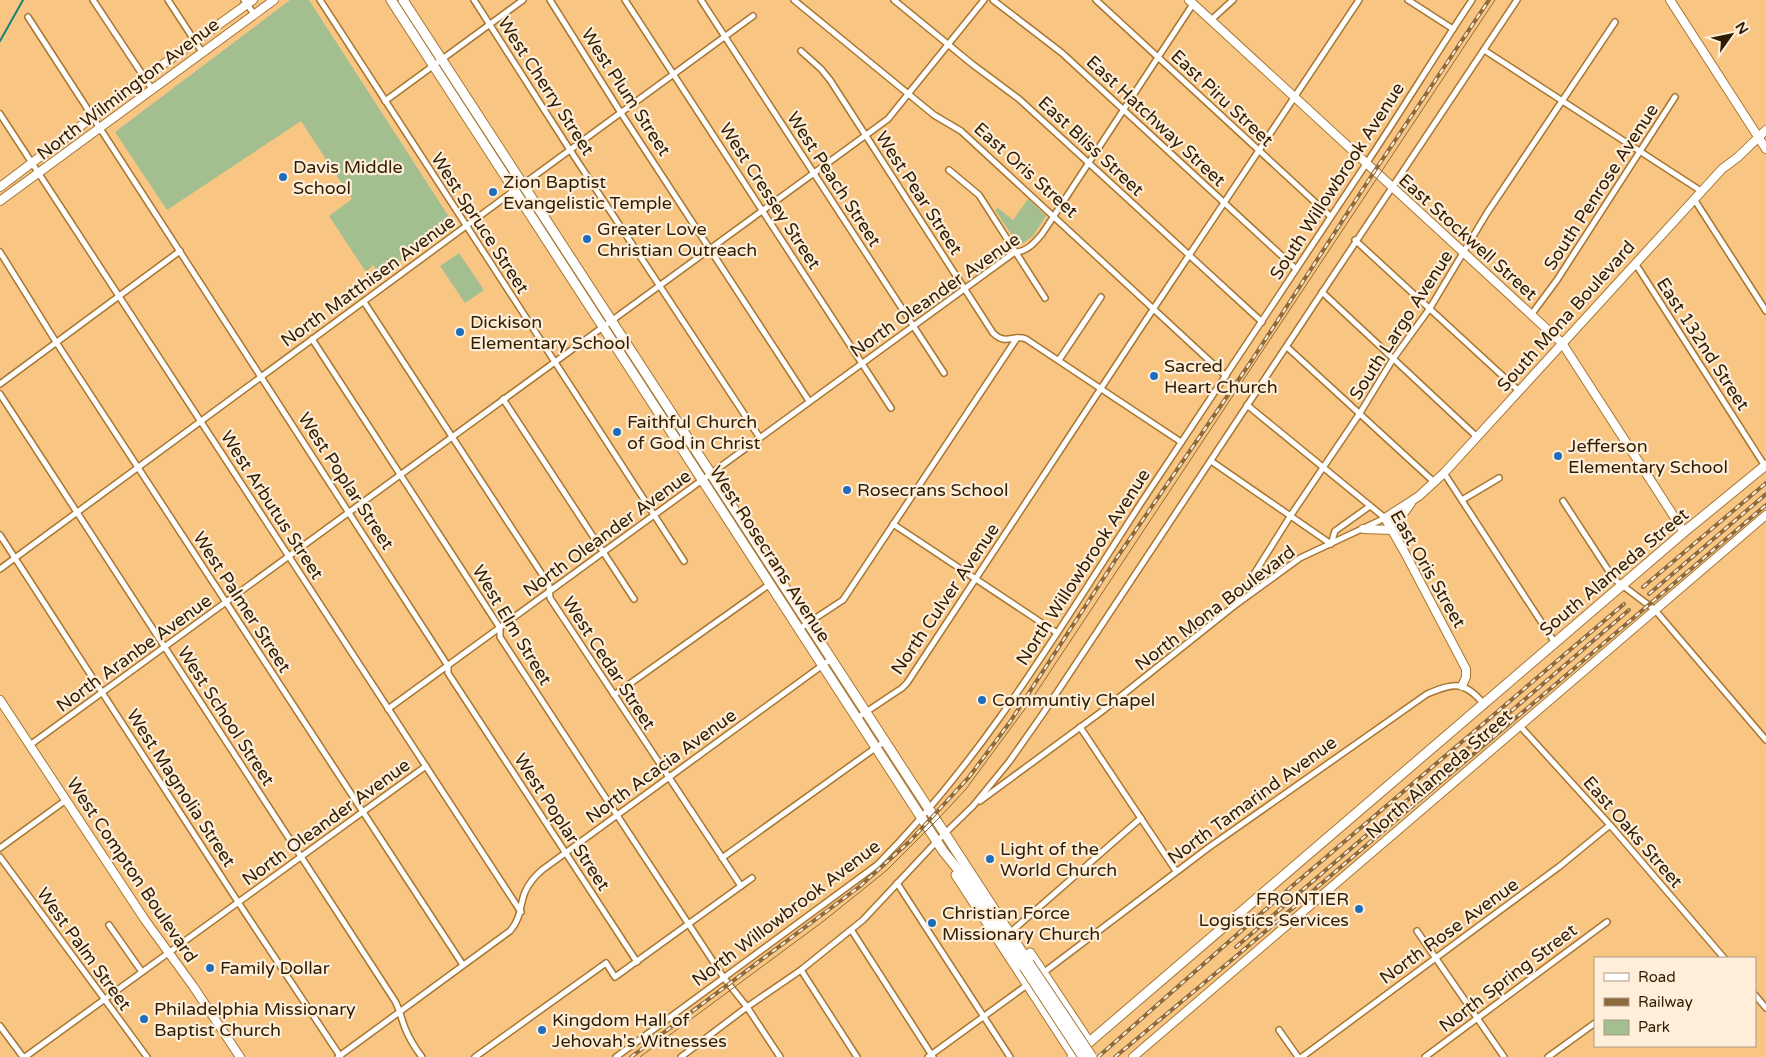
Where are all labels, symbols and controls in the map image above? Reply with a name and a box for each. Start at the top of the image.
north arrow [1706,10,1756,60]
street label: North Wilmington Avenue [32,13,224,165]
street label: West Cherry Street [493,13,599,160]
text: N [1731,19,1752,38]
street label: West Plum Street [577,24,676,160]
street label: East Piru Street [1166,45,1278,151]
street label: East Hatchway Street [1082,51,1230,191]
street label: South Willowbrook Avenue [1265,78,1409,284]
street label: East Bliss Street [1034,91,1148,201]
street label: South Penrose Avenue [1539,100,1663,274]
street label: West Peach Street [782,107,886,251]
street label: East Oris Street [970,118,1083,222]
street label: West Cressey Street [714,119,826,273]
street label: West Pear Street [871,127,967,259]
street label: West Spruce Street [426,148,534,298]
place label: Davis Middle School [293,156,403,199]
street label: East Stockwell Street [1394,169,1542,305]
marker: Davis Middle School [277,171,289,183]
place label: Zion Baptist Evangelistic Temple [503,171,672,214]
marker: Zion Baptist Evangelistic Temple [487,186,499,198]
street label: North Matthisen Avenue [277,210,459,352]
place label: Greater Love Christian Outreach [597,218,757,261]
street label: North Oleander Avenue [846,228,1024,362]
marker: Greater Love Christian Outreach [581,233,593,245]
street label: South Mona Boulevard [1492,236,1640,396]
street label: South Largo Avenue [1344,246,1458,404]
street label: East 132nd Street [1652,273,1754,415]
place label: Dickison Elementary School [470,311,630,354]
marker: Dickison Elementary School [454,326,466,338]
place label: Sacred Heart Church [1164,355,1278,398]
marker: Sacred Heart Church [1148,370,1160,382]
street label: West Poplar Street [293,408,399,554]
place label: Faithful Church of God in Christ [627,411,761,454]
marker: Faithful Church of God in Christ [611,426,623,438]
street label: West Arbutus Street [216,427,328,584]
place label: Jefferson Elementary School [1568,435,1728,478]
marker: Jefferson Elementary School [1552,450,1564,462]
street label: West Rosecrans Avenue [705,462,835,646]
street label: North Oleander Avenue [519,465,695,601]
street label: North Willowbrook Avenue [1011,465,1155,669]
place label: Rosecrans School [857,479,1009,501]
marker: Rosecrans School [841,484,853,496]
street label: South Alameda Street [1535,503,1693,641]
street label: East Oris Street [1385,506,1471,632]
street label: North Culver Avenue [886,519,1004,679]
street label: West Palmer Street [188,527,296,677]
street label: North Mona Boulevard [1131,541,1299,675]
street label: West Elm Street [467,561,557,689]
street label: North Aranbe Avenue [52,589,216,717]
street label: West Cedar Street [558,592,660,734]
street label: West School Street [173,642,279,790]
place label: Communtiy Chapel [992,689,1155,711]
marker: Communtiy Chapel [976,694,988,706]
street label: North Acacia Avenue [581,704,741,828]
street label: North Alameda Street [1361,704,1517,844]
street label: West Magnolia Street [122,705,240,871]
street label: North Tamarind Avenue [1163,731,1341,869]
street label: West Poplar Street [509,749,615,895]
street label: North Oleander Avenue [238,754,414,890]
street label: East Oaks Street [1579,772,1688,892]
street label: West Compton Boulevard [62,773,202,967]
street label: North Willowbrook Avenue [688,835,884,991]
place label: Light of the World Church [1000,838,1117,881]
marker: Light of the World Church [984,853,996,865]
street label: North Rose Avenue [1375,873,1523,989]
street label: West Palm Street [32,883,136,1015]
place label: FRONTIER Logistics Services [1198,888,1349,931]
place label: Christian Force Missionary Church [942,902,1100,945]
marker: FRONTIER Logistics Services [1353,903,1365,915]
marker: Christian Force Missionary Church [926,917,938,929]
street label: North Spring Street [1435,919,1581,1037]
place label: Family Dollar [220,957,330,979]
legend [1594,957,1756,1047]
marker: Family Dollar [204,962,216,974]
text: Road [1638,968,1676,986]
text: Railway [1638,993,1693,1011]
place label: Philadelphia Missionary Baptist Church [154,998,356,1041]
place label: Kingdom Hall of Jehovah's Witnesses [552,1009,727,1052]
marker: Philadelphia Missionary Baptist Church [138,1013,150,1025]
text: Park [1638,1018,1670,1036]
marker: Kingdom Hall of Jehovah's Witnesses [536,1024,548,1036]

